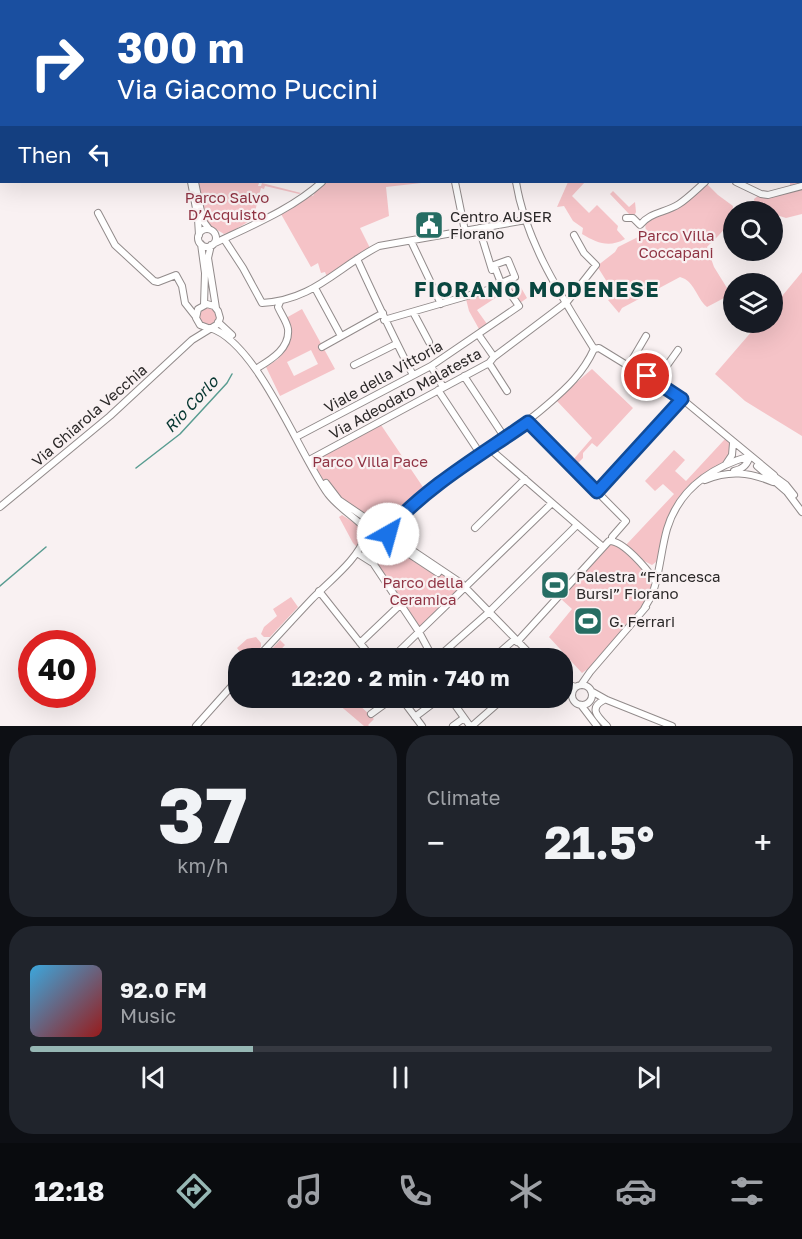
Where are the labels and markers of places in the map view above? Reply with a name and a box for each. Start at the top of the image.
place label: Centro AUSER Fiorano [450,207,552,242]
public building icon: Centro AUSER Fiorano [413,209,445,241]
pin [621,350,672,401]
place label: Palestra “Francesca Bursi” Fiorano [576,567,721,602]
sports icon: Palestra “Francesca Bursi” Fiorano [539,569,571,601]
sports icon: G. Ferrari [572,605,604,637]
place label: G. Ferrari [609,612,675,630]

